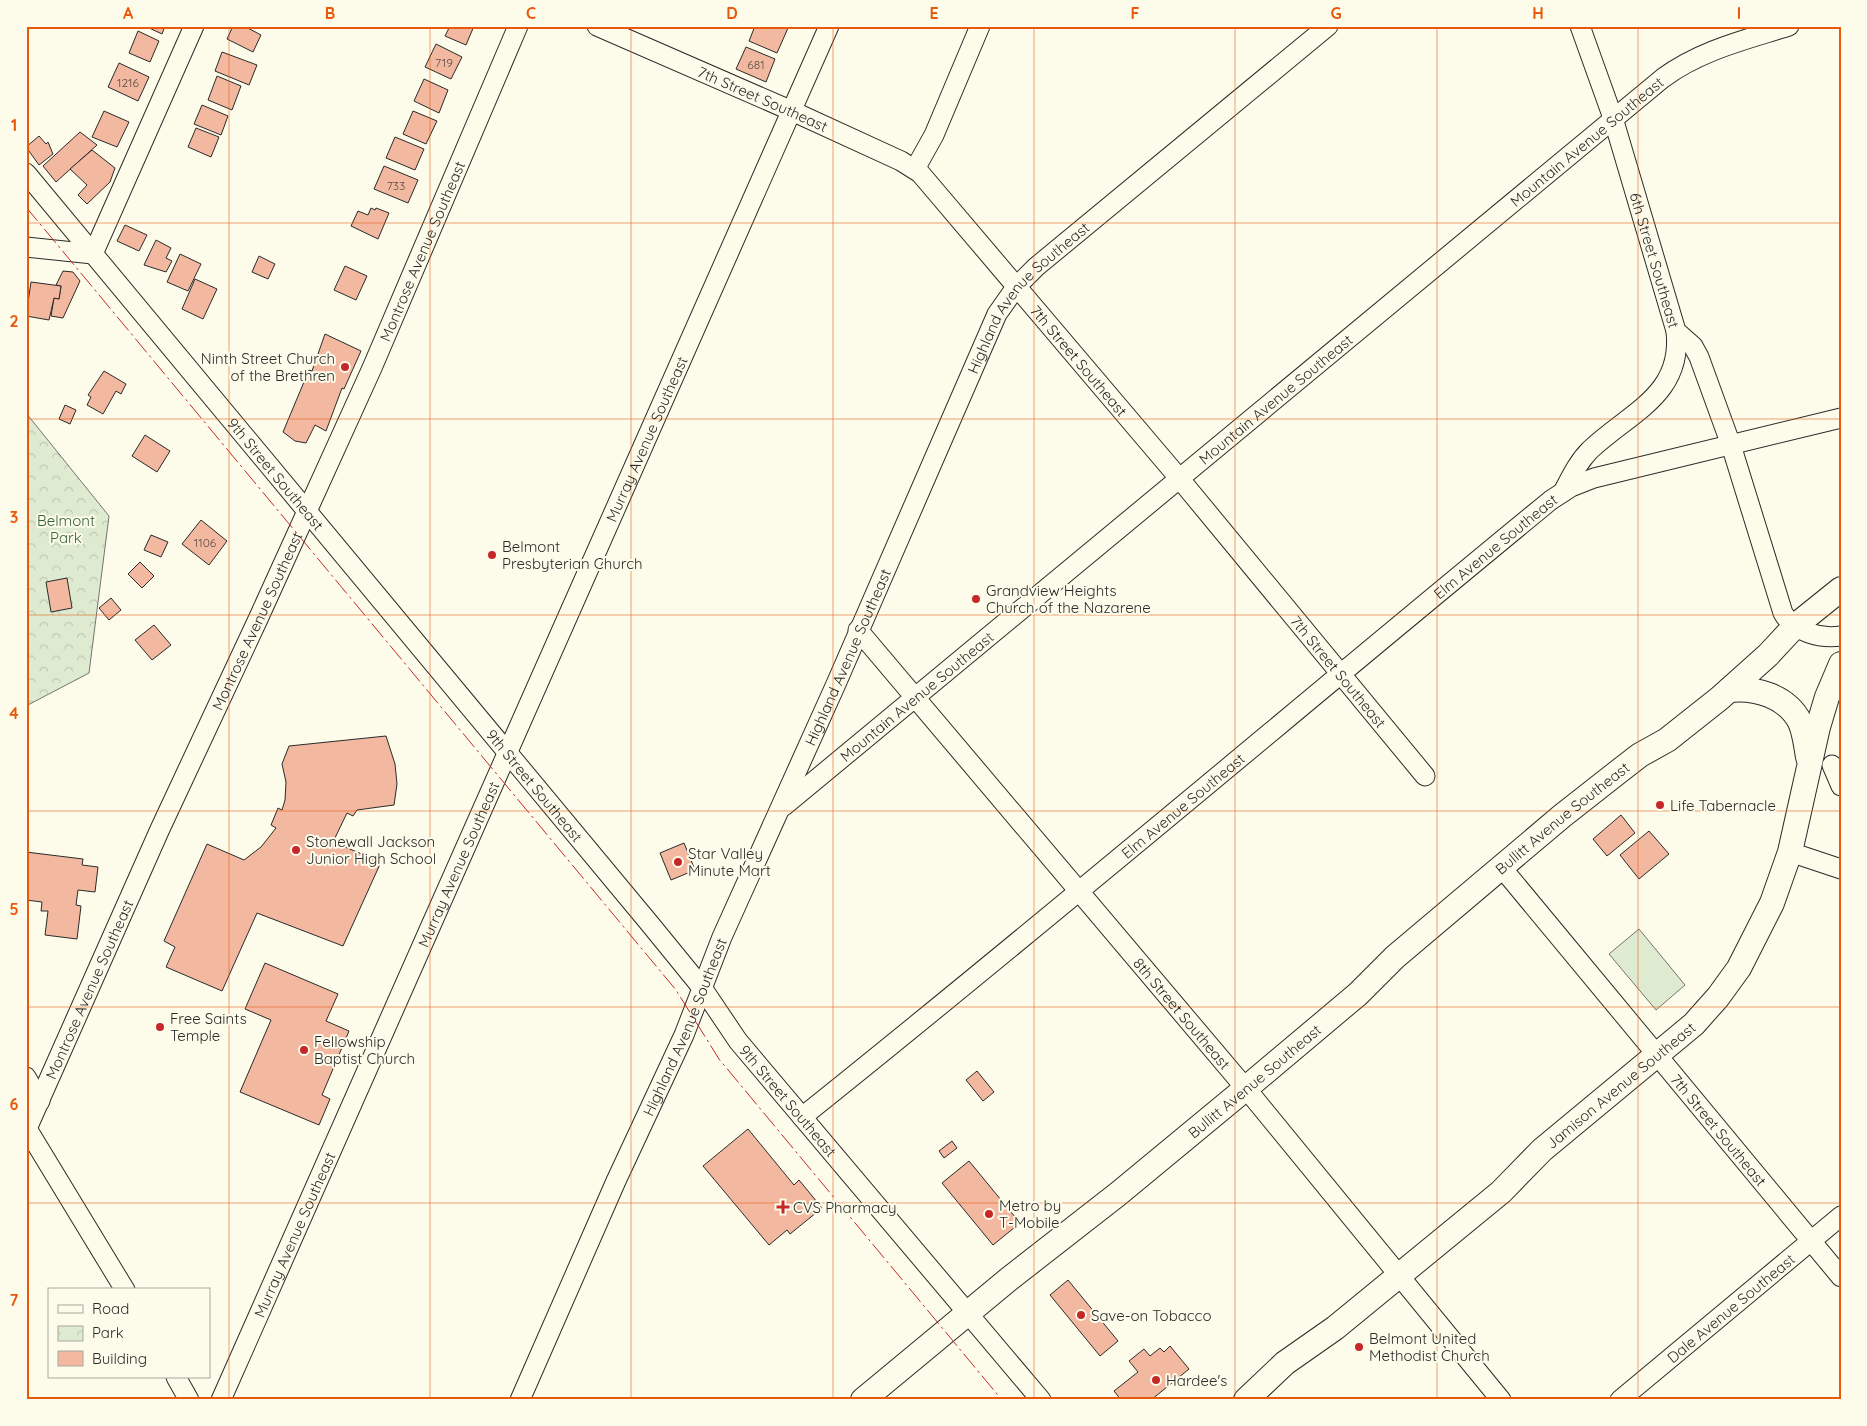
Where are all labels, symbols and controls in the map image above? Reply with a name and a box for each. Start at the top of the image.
text: A [123,3,134,23]
text: B [325,3,335,23]
text: C [526,3,536,23]
text: D [726,3,738,23]
text: E [929,3,939,23]
text: F [1131,3,1140,23]
text: G [1330,3,1342,23]
text: H [1532,3,1544,23]
text: I [1737,3,1741,23]
house number: 719 [435,55,453,70]
house number: 681 [747,57,765,72]
street label: 7th Street Southeast [695,62,831,136]
street label: Mountain Avenue Southeast [1506,72,1667,210]
house number: 1216 [117,75,140,90]
text: 1 [11,115,17,135]
street label: Montrose Avenue Southeast [375,158,469,344]
house number: 733 [387,178,405,193]
street label: 6th Street Southeast [1626,190,1684,330]
street label: Highland Avenue Southeast [963,218,1093,376]
street label: 7th Street Southeast [1027,301,1132,420]
text: 2 [9,311,19,331]
street label: Mountain Avenue Southeast [1195,330,1356,468]
place label: Ninth Street Church of the Brethren [201,349,335,385]
street label: Murray Avenue Southeast [601,353,691,525]
marker: Ninth Street Church of the Brethren [339,361,351,373]
street label: 9th Street Southeast [224,414,328,534]
street label: Elm Avenue Southeast [1429,489,1560,603]
text: 3 [10,507,18,527]
park label: Belmont Park [37,511,95,547]
street label: Montrose Avenue Southeast [207,529,306,713]
house number: 1106 [194,535,217,550]
place label: Belmont Presbyterian Church [502,537,642,573]
marker: Belmont Presbyterian Church [486,549,498,561]
street label: Highland Avenue Southeast [800,566,895,748]
place label: Grandview Heights Church of the Nazarene [986,581,1151,617]
marker: Grandview Heights Church of the Nazarene [970,593,982,605]
street label: 7th Street Southeast [1287,611,1391,731]
street label: Mountain Avenue Southeast [836,627,997,765]
text: 4 [9,703,19,723]
street label: 9th Street Southeast [482,725,587,845]
street label: Elm Avenue Southeast [1117,749,1248,862]
street label: Bullitt Avenue Southeast [1491,757,1633,878]
street label: Murray Avenue Southeast [413,778,503,950]
place label: Life Tabernacle [1670,796,1776,815]
marker: Life Tabernacle [1654,799,1666,811]
place label: Stonewall Jackson Junior High School [306,832,436,868]
marker: Stonewall Jackson Junior High School [290,844,302,856]
place label: Star Valley Minute Mart [688,844,771,880]
marker: Star Valley Minute Mart [672,856,684,868]
street label: Montrose Avenue Southeast [41,897,137,1082]
text: 5 [9,899,19,919]
street label: Highland Avenue Southeast [638,935,730,1119]
street label: 8th Street Southeast [1130,954,1235,1073]
place label: Free Saints Temple [170,1009,247,1045]
street label: Jamison Avenue Southeast [1542,1018,1699,1152]
street label: Bullitt Avenue Southeast [1184,1020,1325,1142]
marker: Free Saints Temple [154,1021,166,1033]
place label: Fellowship Baptist Church [314,1032,415,1068]
street label: 9th Street Southeast [736,1041,841,1161]
marker: Fellowship Baptist Church [298,1044,310,1056]
street label: 7th Street Southeast [1667,1070,1771,1190]
text: 6 [10,1094,19,1114]
street label: Murray Avenue Southeast [249,1149,339,1320]
place label: Metro by T-Mobile [999,1196,1061,1232]
place label: CVS Pharmacy [793,1198,897,1217]
marker: CVS Pharmacy [777,1201,789,1213]
marker: Metro by T-Mobile [983,1208,995,1220]
street label: Dale Avenue Southeast [1663,1249,1799,1367]
legend [48,1288,210,1378]
text: 7 [10,1290,19,1310]
text: Road [92,1299,129,1318]
place label: Save-on Tobacco [1091,1306,1211,1325]
marker: Save-on Tobacco [1075,1309,1087,1321]
text: Park [92,1323,124,1342]
place label: Belmont United Methodist Church [1369,1329,1490,1365]
marker: Belmont United Methodist Church [1353,1341,1365,1353]
text: Building [92,1349,147,1368]
place label: Hardee's [1166,1371,1227,1390]
marker: Hardee's [1150,1374,1162,1386]

